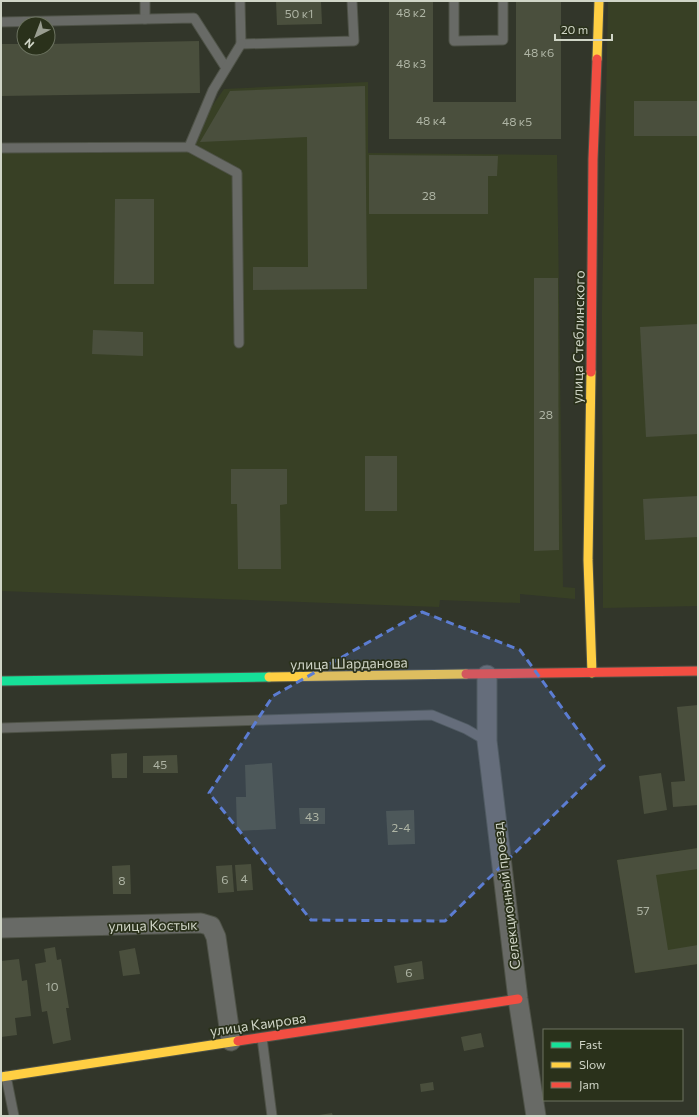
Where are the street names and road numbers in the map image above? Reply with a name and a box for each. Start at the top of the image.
street label: улица Стеблинского [568,270,588,404]
street label: улица Шарданова [290,653,408,673]
street label: Селекционный проезд [489,821,523,971]
street label: улица Костык [108,916,198,934]
street label: улица Каирова [209,1009,307,1039]

